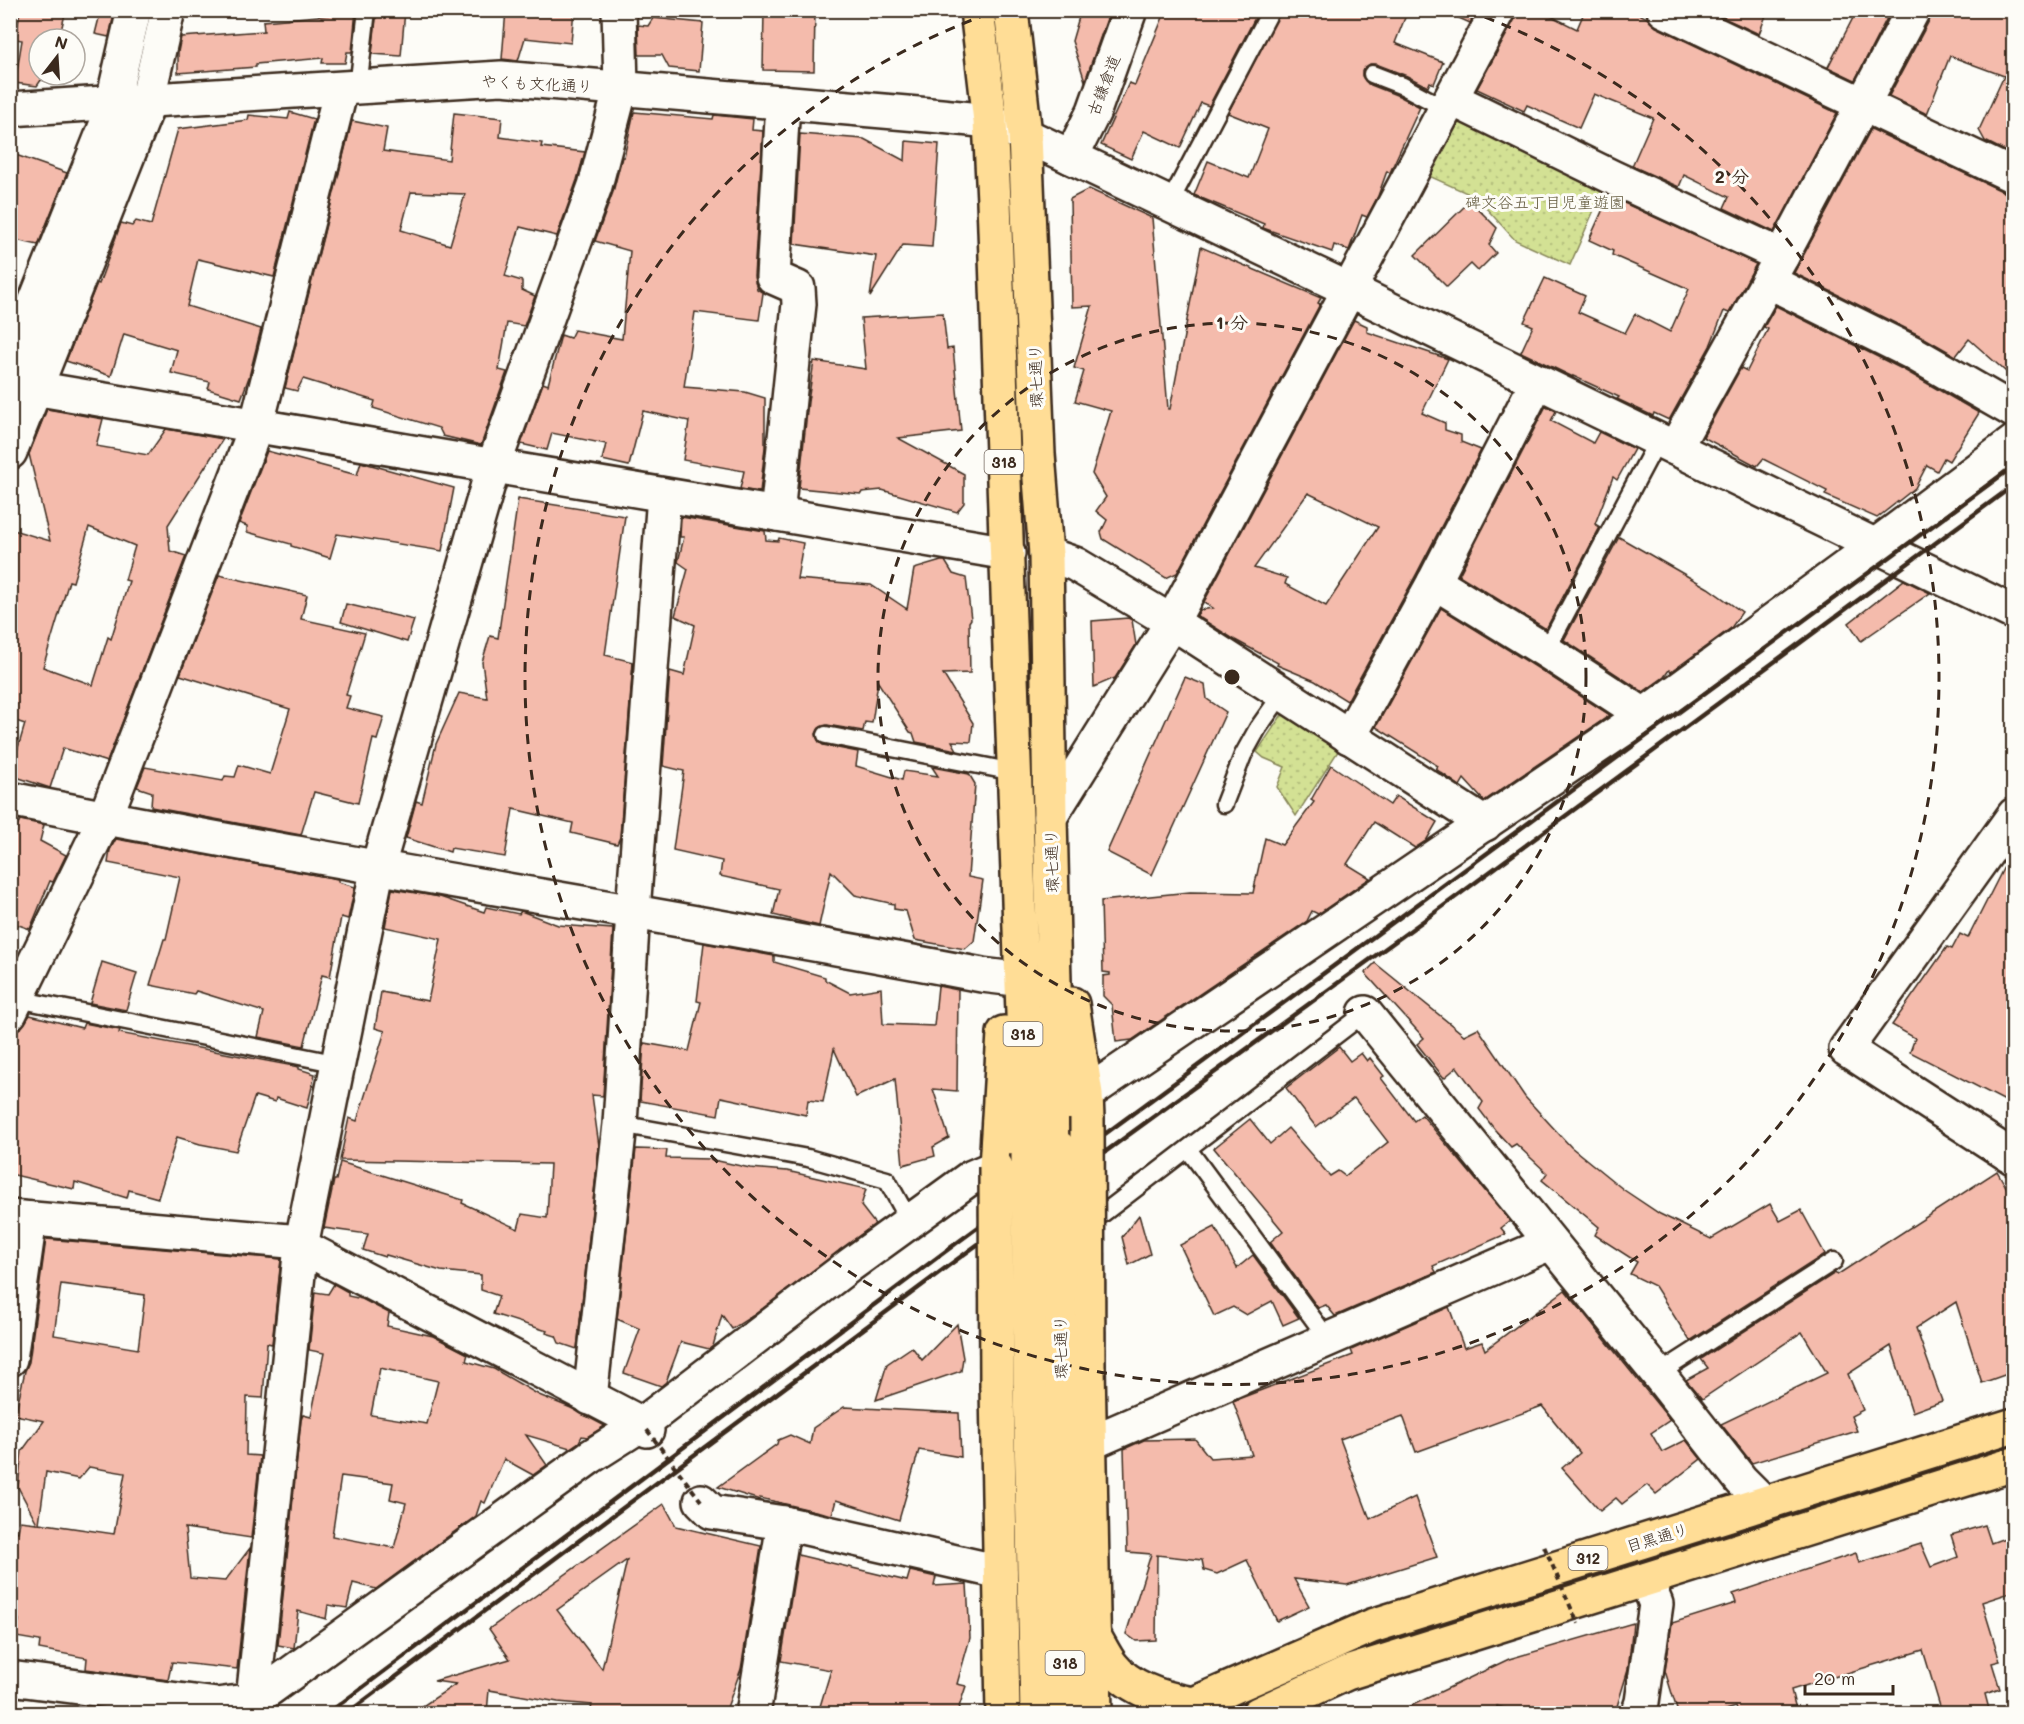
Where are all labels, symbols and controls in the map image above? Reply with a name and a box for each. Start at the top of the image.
north arrow [27,27,87,87]
text: N [53,30,70,54]
street label: 古鎌倉道 [1082,51,1124,119]
street label: やくも文化通り [481,70,593,96]
text: 2 分 [1715,164,1749,188]
park label: 碑文谷五丁目児童遊園 [1465,191,1625,212]
text: 1 分 [1216,310,1248,334]
street label: 環七通り [1023,344,1047,408]
road number: 318 [984,450,1024,474]
centre of rings [1222,667,1242,687]
street label: 環七通り [1039,829,1063,893]
road number: 318 [1004,1022,1042,1046]
street label: 環七通り [1049,1315,1071,1379]
street label: 目黒通り [1623,1518,1691,1556]
road number: 312 [1568,1546,1608,1570]
road number: 318 [1046,1651,1084,1675]
scale bar [1805,1658,1894,1696]
text: 20 m [1814,1666,1855,1690]

